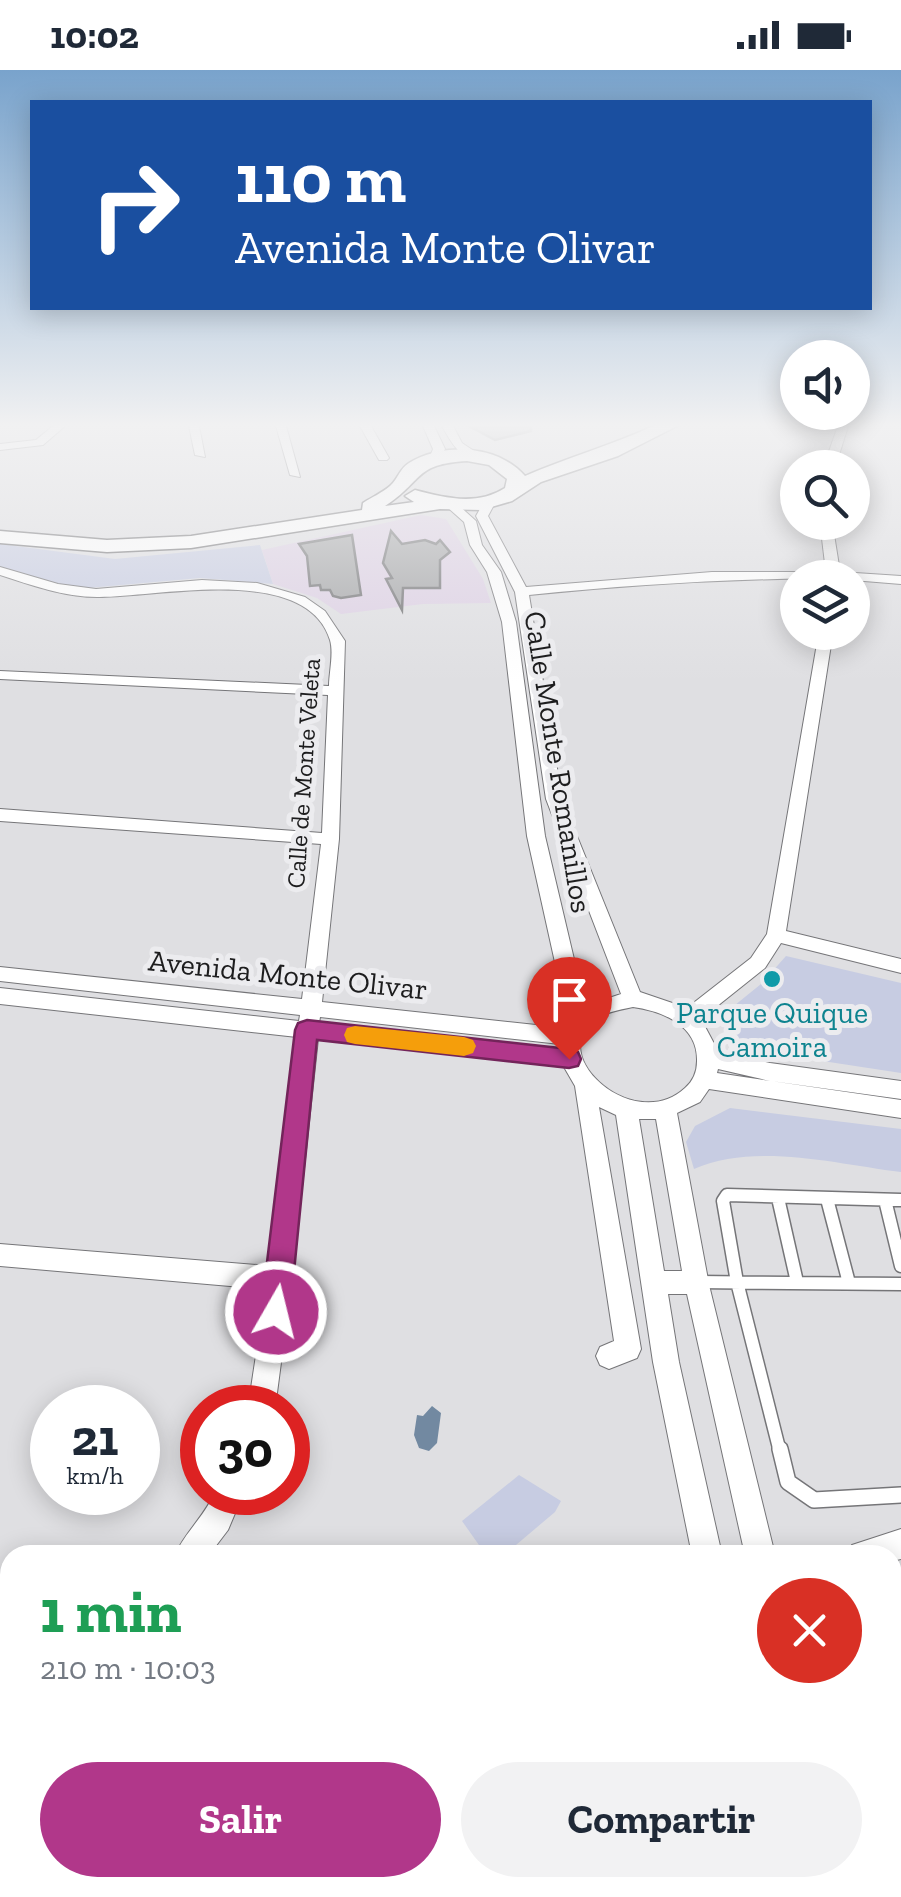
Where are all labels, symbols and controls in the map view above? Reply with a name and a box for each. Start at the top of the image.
text: 10:02 [50,12,139,58]
text: 110 m [235,136,406,220]
icon: right [70,140,200,270]
text: Avenida Monte Olivar [235,221,656,275]
map controls [780,340,870,650]
button: sound [780,340,870,430]
button: search [780,450,870,540]
button: layers [780,560,870,650]
street label: Calle Monte Romanillos [516,608,600,916]
street label: Calle de Monte Veleta [280,657,326,889]
street label: Avenida Monte Olivar [147,942,429,1008]
pin [527,957,612,1060]
marker: Parque Quique Camoira [761,968,783,990]
icon: arrive [542,972,597,1027]
place label: Parque Quique Camoira [676,995,868,1065]
position arrow [224,1260,328,1364]
speed limit sign: 30 [180,1385,310,1515]
text: 21 [71,1408,119,1468]
text: km/h [66,1460,124,1490]
text: 1 min [40,1575,182,1647]
button: close [757,1578,862,1683]
text: 210 m · 10:03 [40,1649,216,1687]
button: Salir [40,1762,441,1877]
button: Compartir [461,1762,862,1877]

